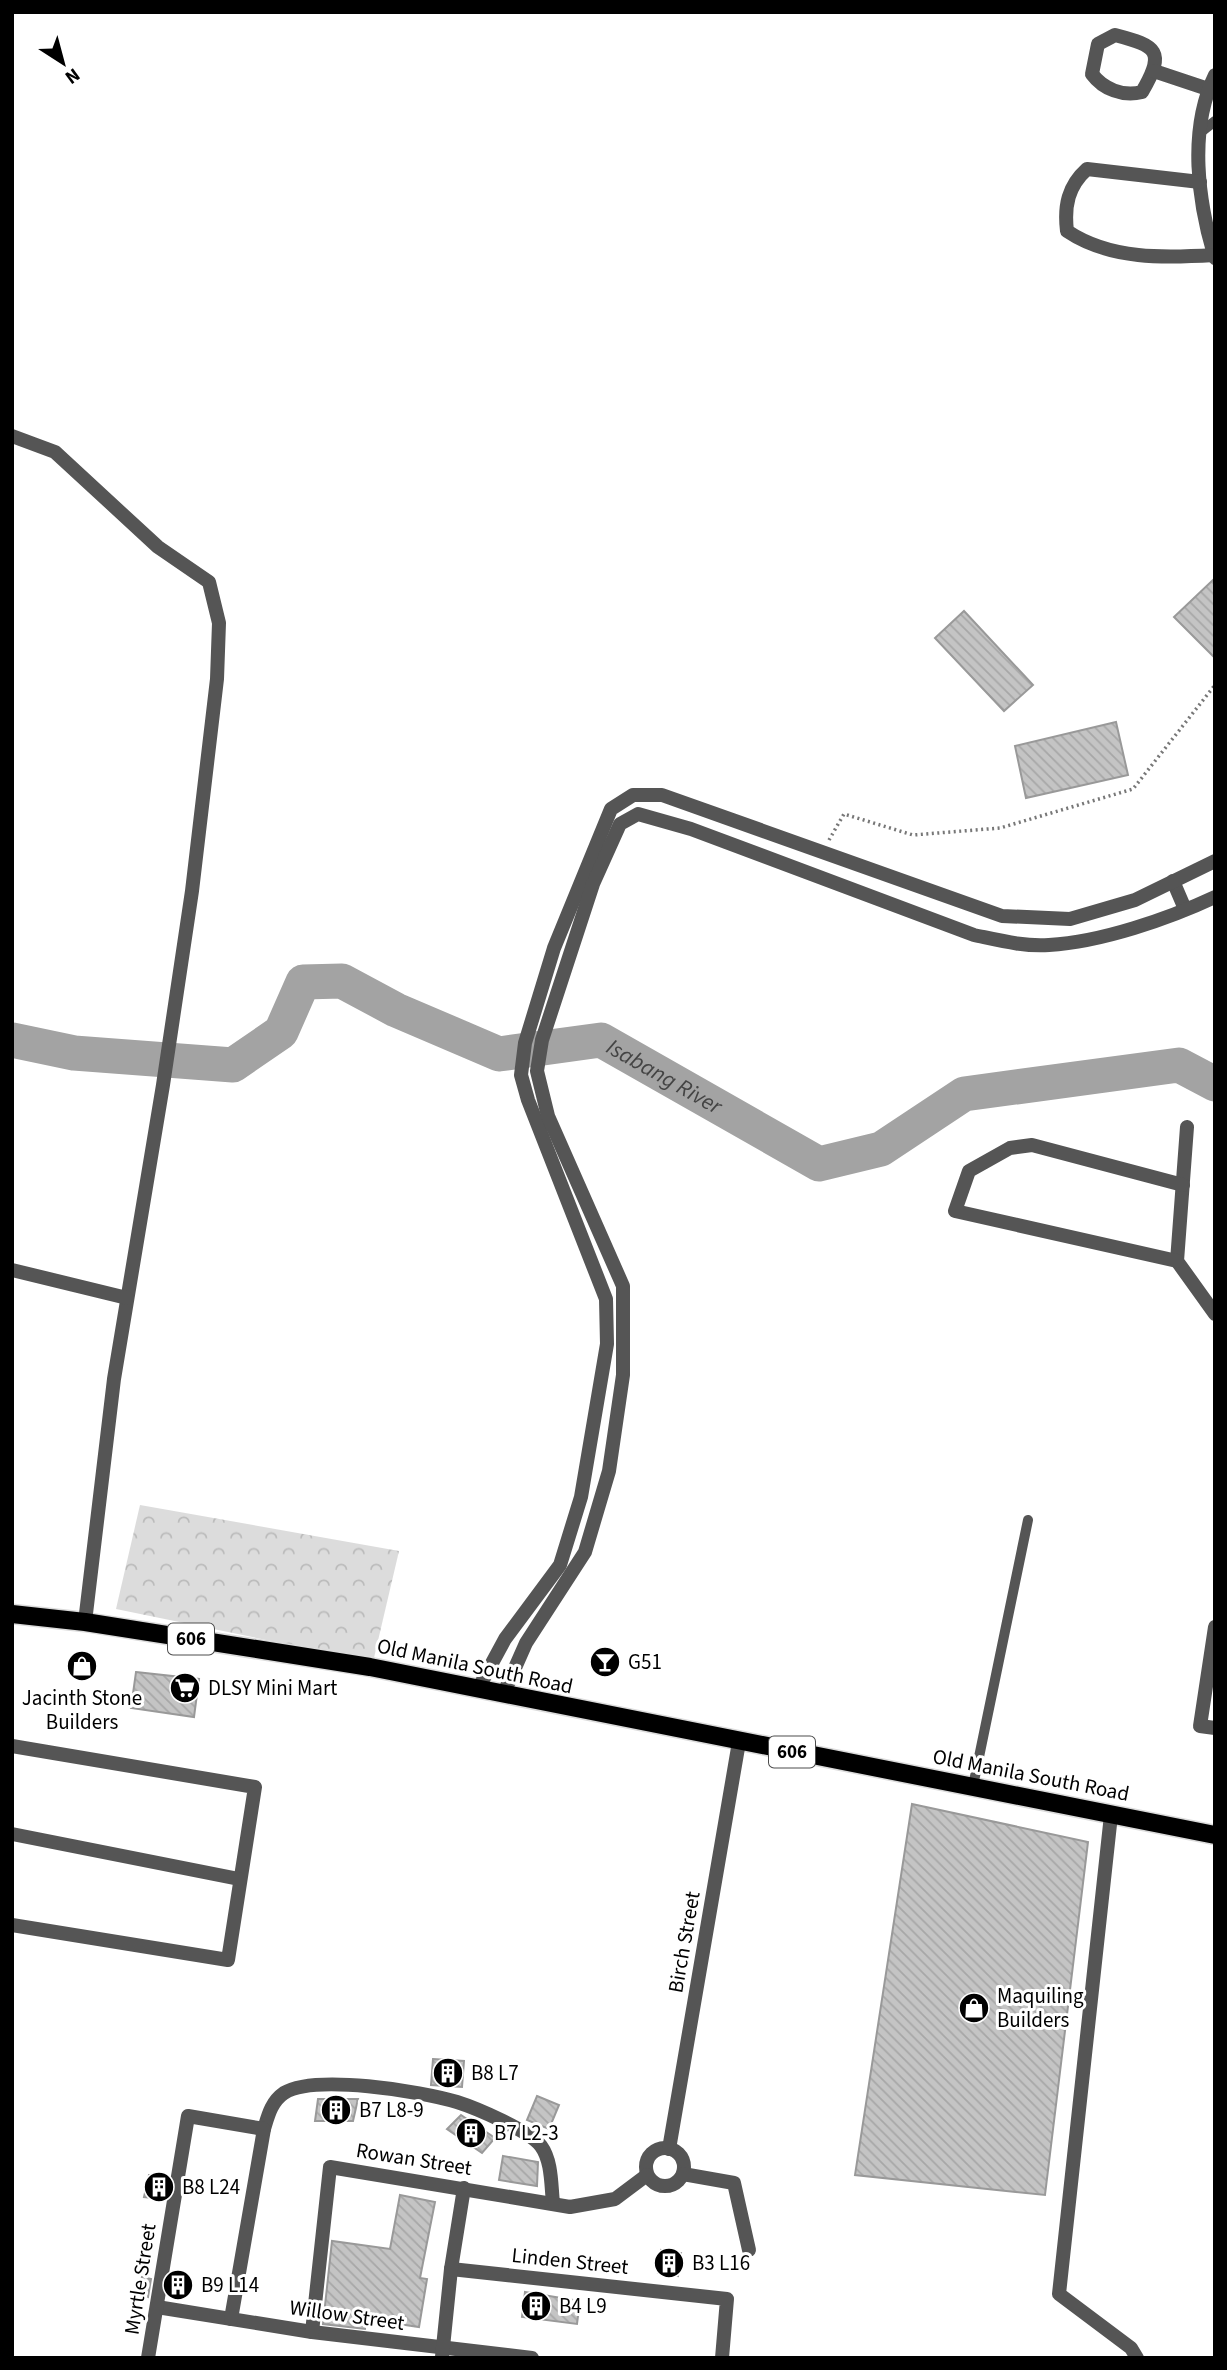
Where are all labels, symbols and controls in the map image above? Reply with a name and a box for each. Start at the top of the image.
north arrow [28,28,98,98]
text: N [59,61,85,90]
water label: Isabang River [601,1030,729,1123]
road number: 606 [168,1624,214,1654]
street label: Old Manila South Road [374,1631,576,1701]
bar icon: G51 [588,1645,622,1679]
place label: G51 [628,1647,662,1677]
shop icon: Jacinth Stone Builders [65,1649,99,1683]
supermarket icon: DLSY Mini Mart [168,1671,202,1705]
place label: DLSY Mini Mart [208,1673,337,1703]
place label: Jacinth Stone Builders [22,1683,142,1737]
road number: 606 [769,1736,815,1768]
street label: Old Manila South Road [930,1741,1132,1809]
street label: Birch Street [660,1889,708,1995]
place label: Maquiling Builders [997,1981,1084,2035]
shop icon: Maquiling Builders [957,1991,991,2025]
building icon: B8 L7 [431,2056,465,2090]
place label: B8 L7 [471,2058,519,2088]
building icon: B7 L8-9 [319,2093,353,2127]
place label: B7 L8-9 [359,2095,424,2125]
building icon: B7 L2-3 [454,2116,488,2150]
place label: B7 L2-3 [494,2118,559,2148]
street label: Rowan Street [354,2135,474,2183]
building icon: B8 L24 [142,2170,176,2204]
place label: B8 L24 [182,2172,240,2202]
street label: Myrtle Street [116,2221,164,2337]
street label: Linden Street [510,2240,630,2282]
building icon: B3 L16 [652,2246,686,2280]
place label: B3 L16 [692,2248,750,2278]
building icon: B9 L14 [161,2268,195,2302]
place label: B9 L14 [201,2270,259,2300]
building icon: B4 L9 [519,2289,553,2323]
place label: B4 L9 [559,2291,607,2321]
street label: Willow Street [288,2292,406,2338]

